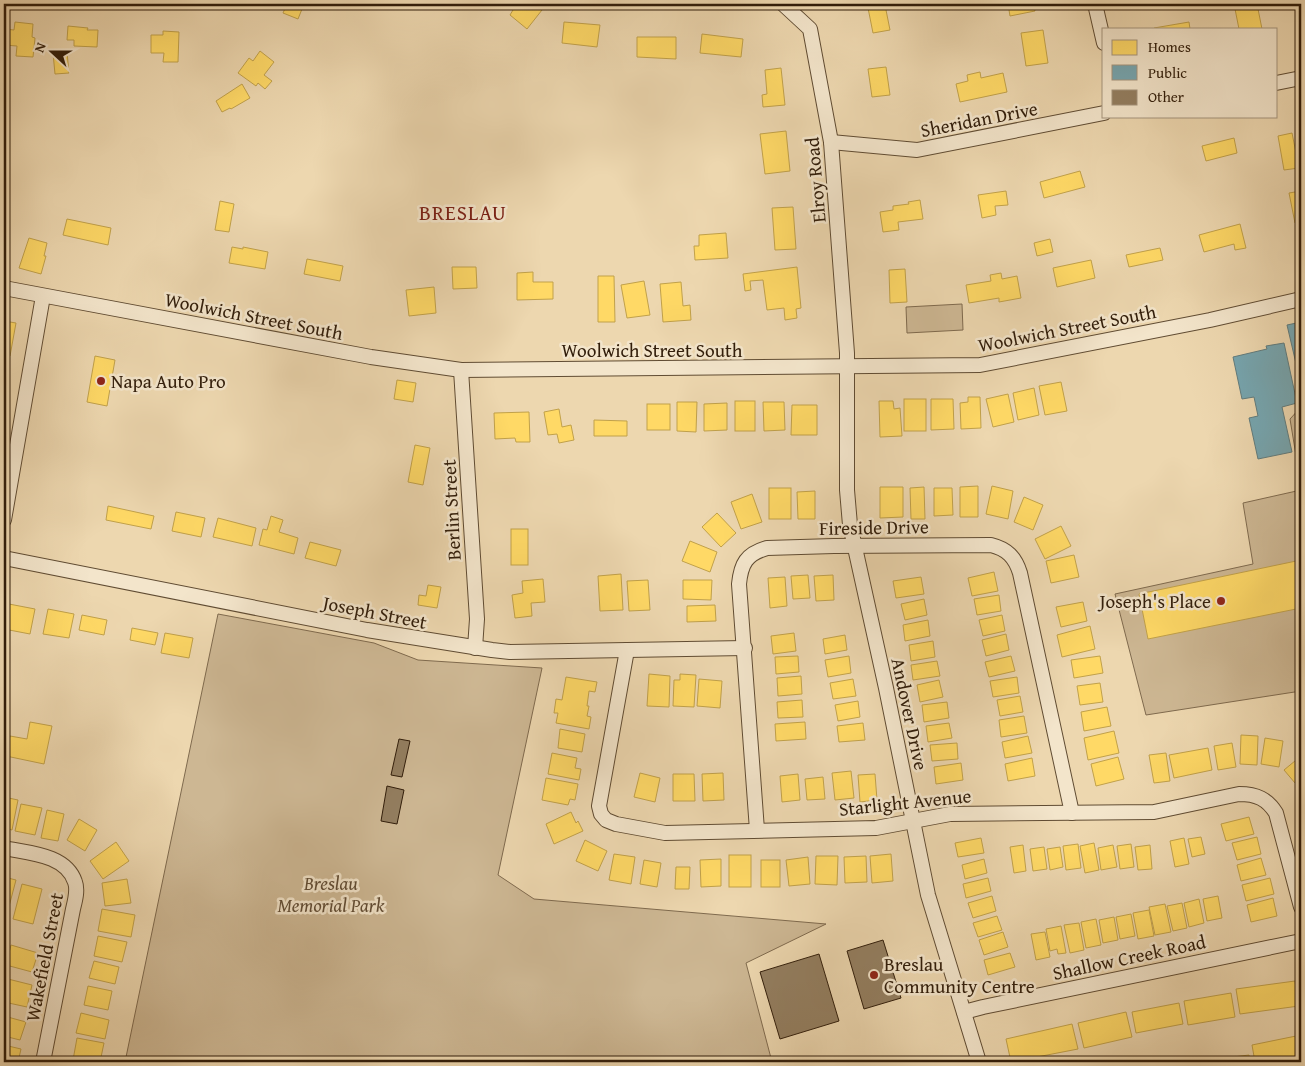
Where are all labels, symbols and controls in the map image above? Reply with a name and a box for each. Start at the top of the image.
north arrow [28,28,78,78]
legend [1102,28,1278,118]
text: Homes [1148,36,1191,57]
text: N [29,39,51,55]
text: Public [1148,62,1187,83]
text: Other [1148,86,1184,107]
street label: Sheridan Drive [918,94,1040,144]
street label: Elroy Road [797,135,833,224]
district label: BRESLAU [419,197,507,228]
street label: Woolwich Street South [163,285,346,347]
street label: Woolwich Street South [976,297,1159,359]
street label: Woolwich Street South [562,336,743,364]
place label: Napa Auto Pro [111,367,226,395]
marker: Napa Auto Pro [95,375,107,387]
street label: Berlin Street [434,458,468,561]
street label: Fireside Drive [819,512,929,542]
place label: Joseph's Place [1097,587,1211,615]
street label: Joseph Street [319,588,430,636]
marker: Joseph's Place [1215,595,1227,607]
street label: Andover Drive [884,655,936,773]
street label: Starlight Avenue [837,781,973,823]
park label: Breslau Memorial Park [277,869,385,919]
street label: Wakefield Street [18,890,70,1024]
street label: Shallow Creek Road [1050,927,1209,987]
place label: Breslau Community Centre [884,950,1035,1000]
marker: Breslau Community Centre [868,969,880,981]

